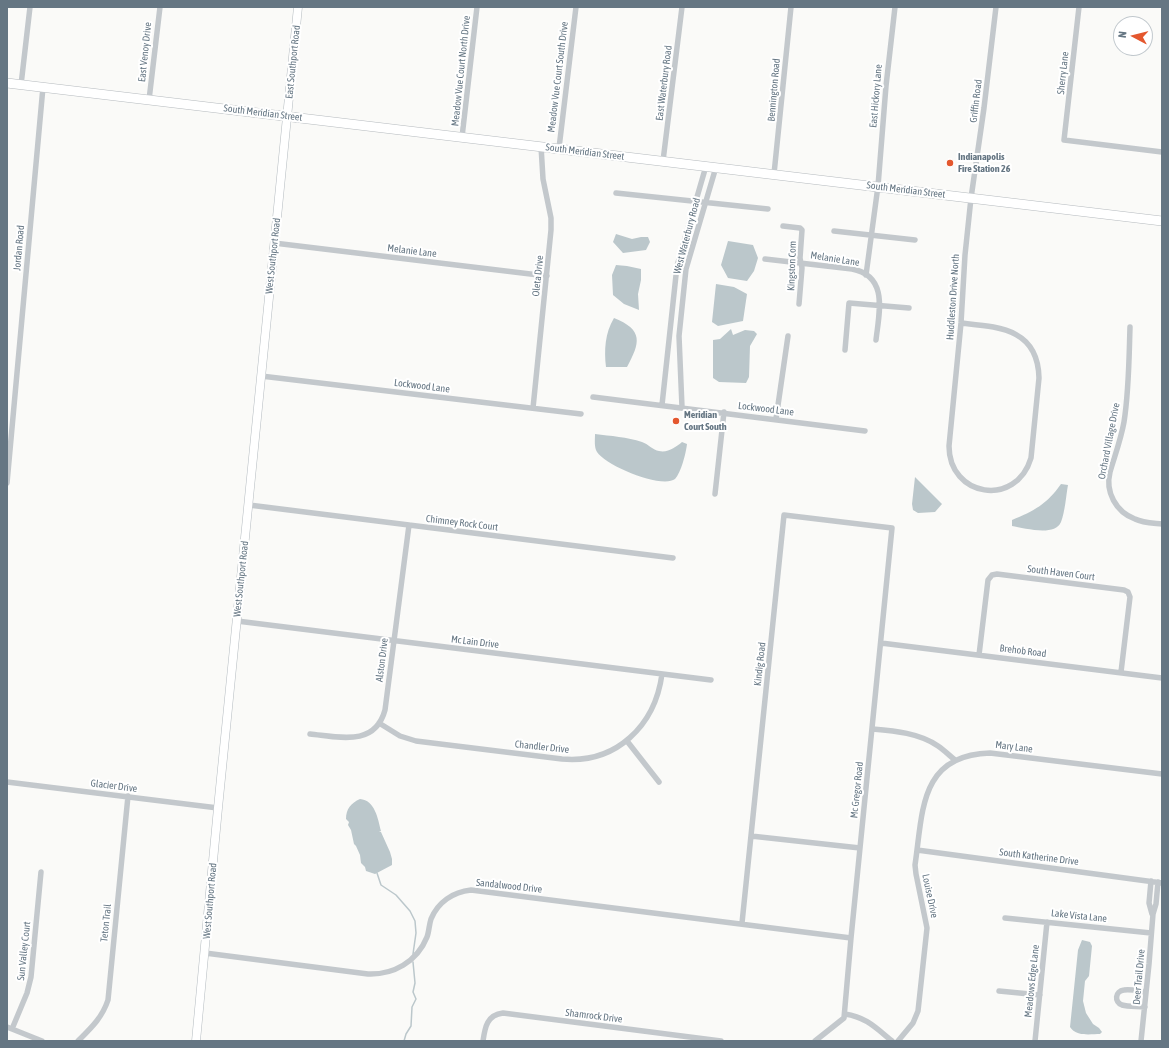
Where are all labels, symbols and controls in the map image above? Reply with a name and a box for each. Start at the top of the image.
street label: Meadow Vue Court North Drive [449,15,473,127]
north arrow [1113,16,1153,56]
street label: East Venoy Drive [136,21,154,83]
street label: Meadow Vue Court South Drive [545,21,571,133]
street label: East Southport Road [283,25,303,99]
text: N [1116,31,1128,39]
street label: East Waterbury Road [653,45,675,121]
street label: Sherry Lane [1055,51,1071,95]
street label: Bennington Road [765,58,783,122]
street label: East Hickory Lane [867,64,885,128]
street label: Griffin Road [967,79,985,123]
street label: South Meridian Street [223,102,303,124]
street label: South Meridian Street [545,141,625,163]
place label: Indianapolis Fire Station 26 [958,151,1010,174]
marker: Indianapolis Fire Station 26 [945,158,955,168]
street label: South Meridian Street [866,179,946,201]
street label: West Waterbury Road [671,197,703,275]
street label: West Southport Road [263,217,283,295]
street label: Jordan Road [11,225,27,271]
street label: Kingston Com [785,241,799,291]
street label: Melanie Lane [387,242,437,260]
street label: Melanie Lane [810,249,860,269]
street label: Huddleston Drive North [944,253,962,341]
street label: Oleta Drive [530,255,546,297]
street label: Lockwood Lane [393,377,451,395]
street label: Lockwood Lane [737,400,795,418]
street label: Orchard Village Drive [1096,402,1122,480]
place label: Meridian Court South [684,409,727,432]
marker: Meridian Court South [671,416,681,426]
street label: Chimney Rock Court [425,513,499,533]
street label: West Southport Road [231,540,251,618]
street label: South Haven Court [1027,563,1095,583]
street label: Mc Lain Drive [450,633,500,651]
street label: Alston Drive [373,637,391,683]
street label: Kindig Road [752,642,768,686]
street label: Brehob Road [999,642,1047,660]
street label: Chandler Drive [514,738,570,756]
street label: Mary Lane [995,739,1033,755]
street label: Mc Gregor Road [848,761,866,819]
street label: Glacier Drive [90,777,138,795]
street label: South Katherine Drive [999,846,1079,868]
street label: West Southport Road [201,862,219,940]
street label: Louise Drive [919,873,941,919]
street label: Sandalwood Drive [475,877,543,895]
street label: Teton Trail [98,903,114,943]
street label: Lake Vista Lane [1050,907,1108,925]
street label: Sun Valley Court [15,921,33,981]
street label: Meadows Edge Lane [1022,944,1042,1018]
street label: Deer Trail Drive [1131,949,1147,1005]
street label: Shamrock Drive [565,1007,623,1025]

